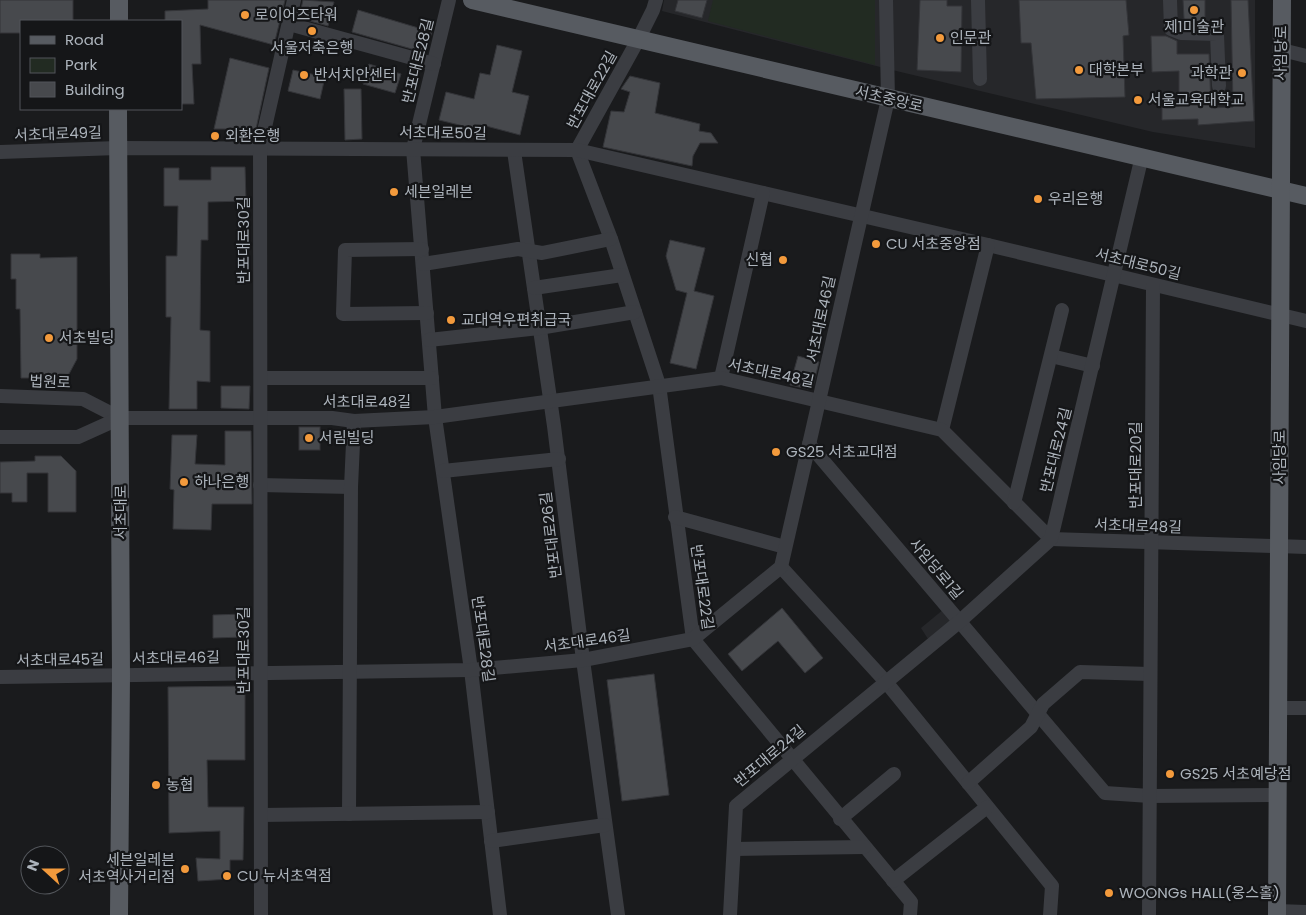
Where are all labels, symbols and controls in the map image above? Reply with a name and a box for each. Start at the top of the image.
place label: 로이어즈타워 [255,4,338,25]
marker: 제1미술관 [1188,4,1200,16]
marker: 로이어즈타워 [239,9,251,21]
street label: 반포대로28길 [397,16,438,106]
place label: 제1미술관 [1164,16,1224,37]
legend [20,20,182,110]
marker: 서울저축은행 [306,25,318,37]
street label: 사임당로 [1270,25,1291,81]
place label: 인문관 [950,27,992,48]
text: Road [65,29,104,50]
marker: 인문관 [934,32,946,44]
place label: 서울저축은행 [271,37,353,58]
street label: 반포대로22길 [561,47,622,133]
text: Park [65,54,97,75]
place label: 대학본부 [1089,59,1144,80]
place label: 과학관 [1191,62,1232,83]
place label: 반서치안센터 [314,64,397,85]
marker: 대학본부 [1073,64,1085,76]
marker: 과학관 [1236,67,1248,79]
marker: 반서치안센터 [298,69,310,81]
text: Building [65,79,125,100]
street label: 서초중앙로 [853,81,925,117]
place label: 서울교육대학교 [1148,89,1245,110]
marker: 서울교육대학교 [1132,94,1144,106]
street label: 서초대로49길 [14,121,102,146]
street label: 서초대로50길 [399,121,487,144]
place label: 외환은행 [225,125,280,146]
marker: 외환은행 [209,130,221,142]
place label: 세븐일레븐 [404,181,473,202]
marker: 세븐일레븐 [388,186,400,198]
place label: 우리은행 [1048,188,1103,209]
marker: 우리은행 [1032,193,1044,205]
street label: 반포대로30길 [233,196,254,284]
place label: CU 서초중앙점 [886,233,981,254]
marker: CU 서초중앙점 [870,238,882,250]
street label: 서초대로50길 [1093,243,1183,284]
place label: 신협 [745,249,773,270]
marker: 신협 [777,254,789,266]
street label: 서초대로46길 [801,274,840,364]
place label: 교대역우편취급국 [461,309,571,330]
marker: 교대역우편취급국 [445,314,457,326]
place label: 서초빌딩 [59,327,114,348]
marker: 서초빌딩 [43,332,55,344]
street label: 서초대로48길 [726,353,816,392]
street label: 법원로 [29,370,71,393]
street label: 서초대로48길 [323,391,411,412]
street label: 반포대로24길 [1035,405,1076,495]
street label: 반포대로20길 [1125,421,1146,509]
place label: 서림빌딩 [319,427,374,448]
street label: 사임당로 [1269,429,1290,485]
marker: 서림빌딩 [303,432,315,444]
place label: GS25 서초교대점 [786,441,898,462]
marker: GS25 서초교대점 [770,446,782,458]
place label: 하나은행 [194,471,249,492]
marker: 하나은행 [178,476,190,488]
street label: 서초대로 [110,484,131,540]
street label: 반포대로26길 [535,491,566,580]
street label: 서초대로48길 [1094,513,1182,538]
street label: 사임당로1길 [905,534,968,604]
street label: 반포대로22길 [686,543,719,631]
street label: 반포대로28길 [467,594,500,684]
street label: 반포대로30길 [233,606,254,694]
street label: 서초대로46길 [542,624,632,657]
street label: 서초대로46길 [132,646,220,669]
street label: 서초대로45길 [16,648,104,671]
street label: 반포대로24길 [730,720,810,792]
place label: GS25 서초예당점 [1180,763,1292,784]
marker: GS25 서초예당점 [1164,768,1176,780]
place label: 농협 [166,774,194,795]
marker: 농협 [150,779,162,791]
north arrow [20,845,70,895]
place label: 세븐일레븐 서초역사거리점 [78,849,175,887]
text: N [22,857,44,874]
marker: 세븐일레븐 서초역사거리점 [179,863,191,875]
place label: CU 뉴서초역점 [237,865,332,886]
marker: CU 뉴서초역점 [221,870,233,882]
place label: WOONGs HALL(웅스홀) [1119,882,1280,903]
marker: WOONGs HALL(웅스홀) [1103,887,1115,899]

